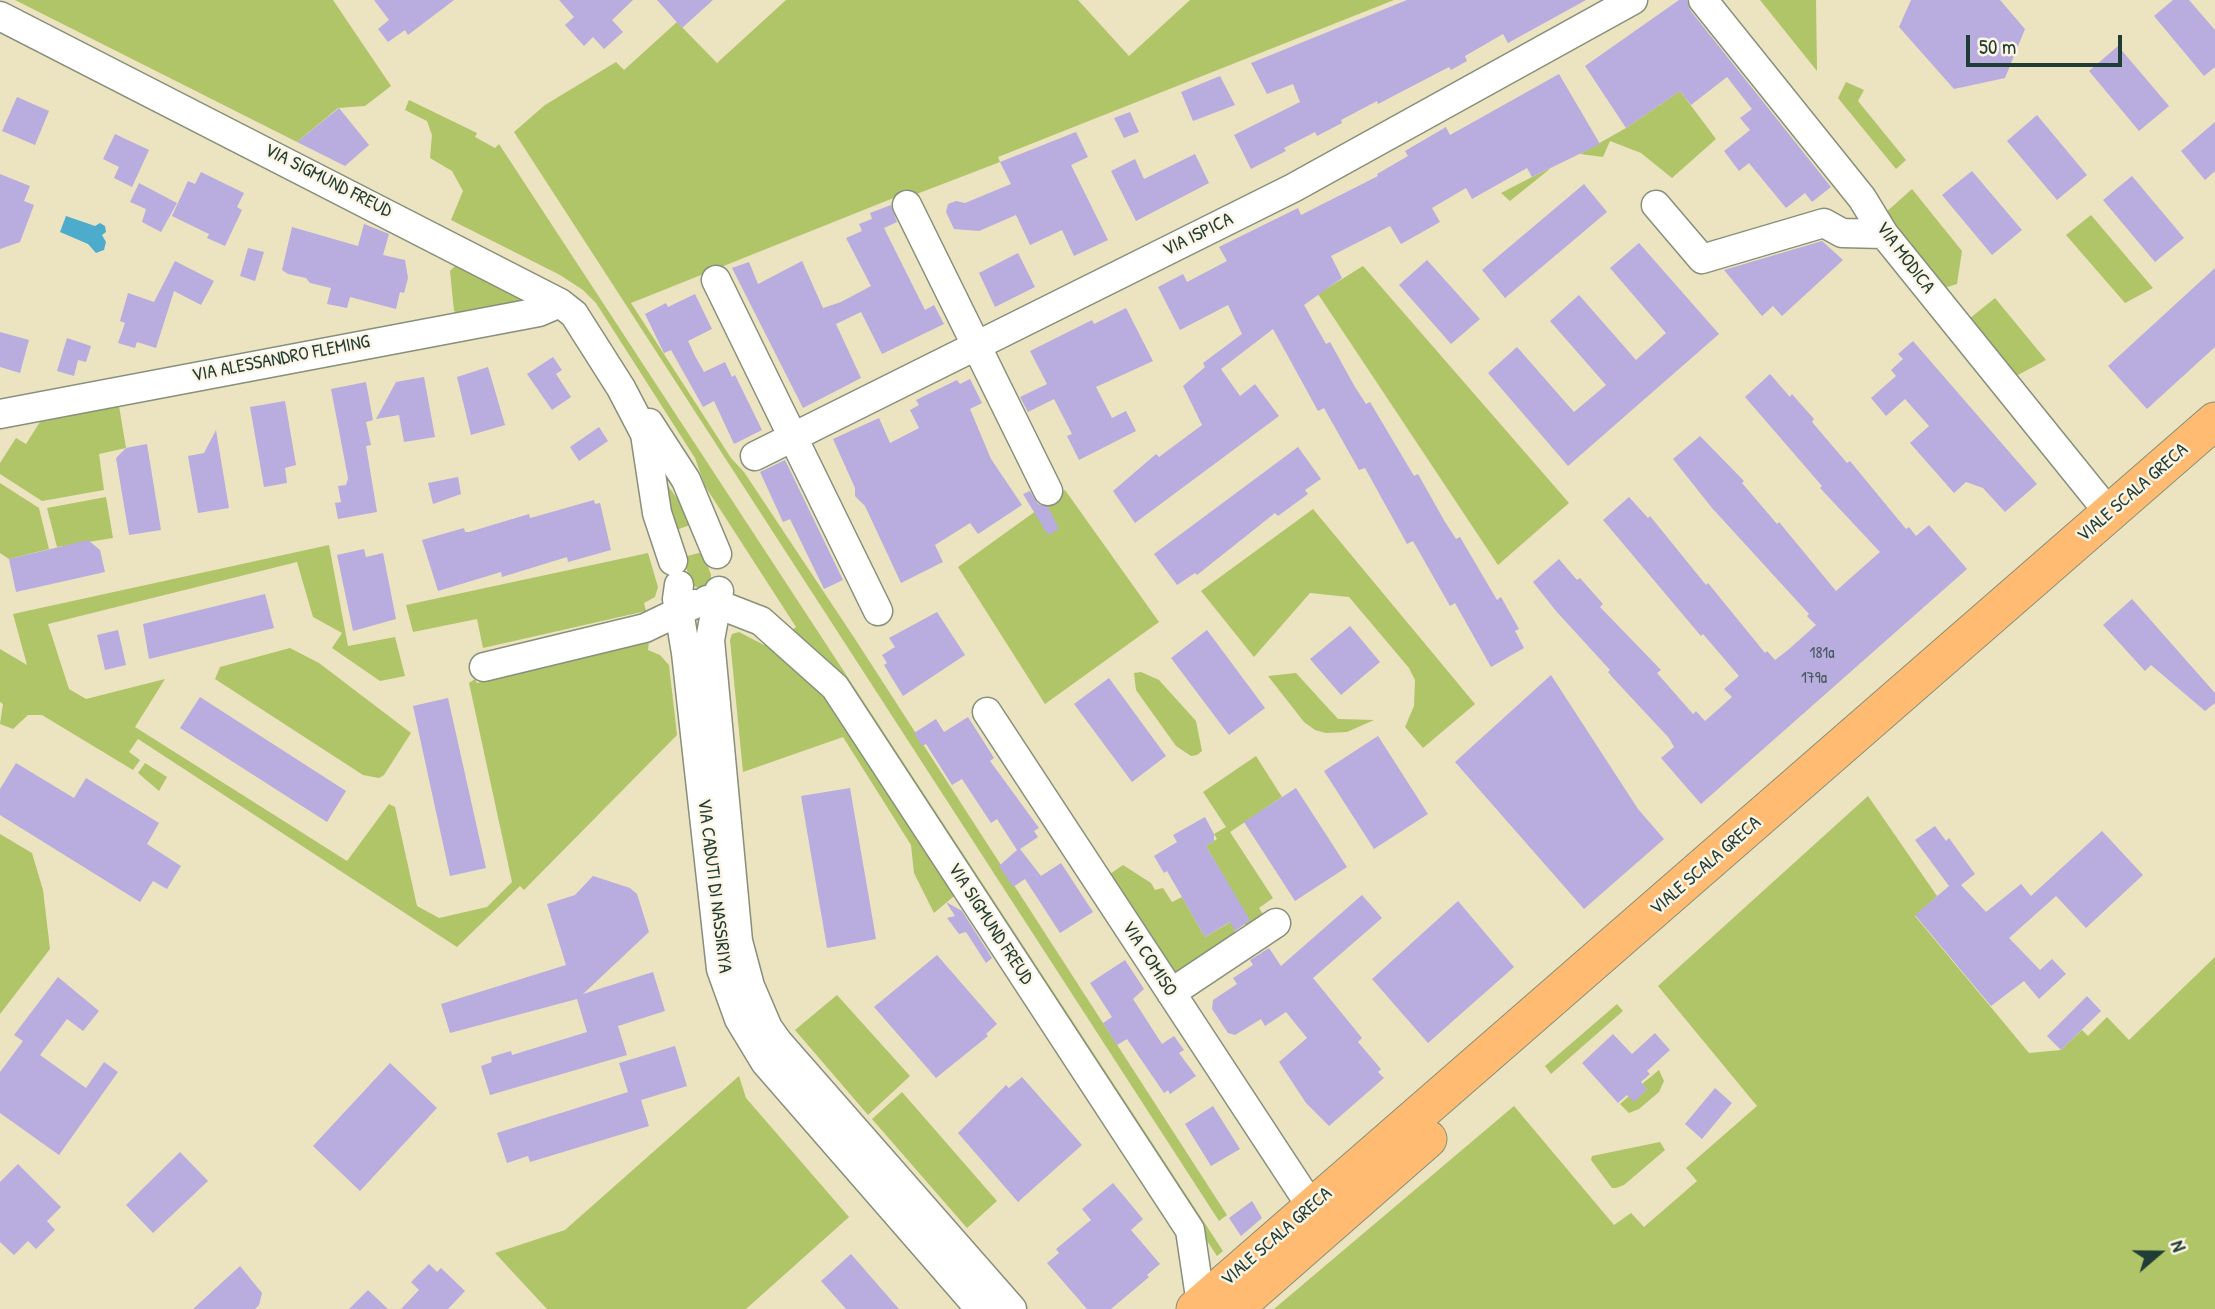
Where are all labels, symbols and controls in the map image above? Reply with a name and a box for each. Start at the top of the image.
scale bar [1970,21,2126,65]
text: 50 m [1979,32,2016,61]
street label: VIA SIGMUND FREUD [260,139,396,223]
street label: VIA ISPICA [1159,208,1237,262]
street label: VIA MODICA [1871,218,1939,298]
street label: VIA ALESSANDRO FLEMING [190,331,372,387]
street label: VIALE SCALA GRECA [2073,439,2193,547]
house number: 181a [1810,644,1834,664]
house number: 179a [1801,669,1827,689]
street label: VIA CADUTI DI NASSIRIYA [692,797,736,975]
street label: VIALE SCALA GRECA [1646,812,1766,920]
street label: VIA SIGMUND FREUD [942,859,1038,989]
street label: VIA COMISO [1116,917,1182,1001]
street label: VIALE SCALA GRECA [1217,1183,1337,1291]
north arrow [2124,1218,2194,1288]
text: N [2165,1237,2193,1255]

